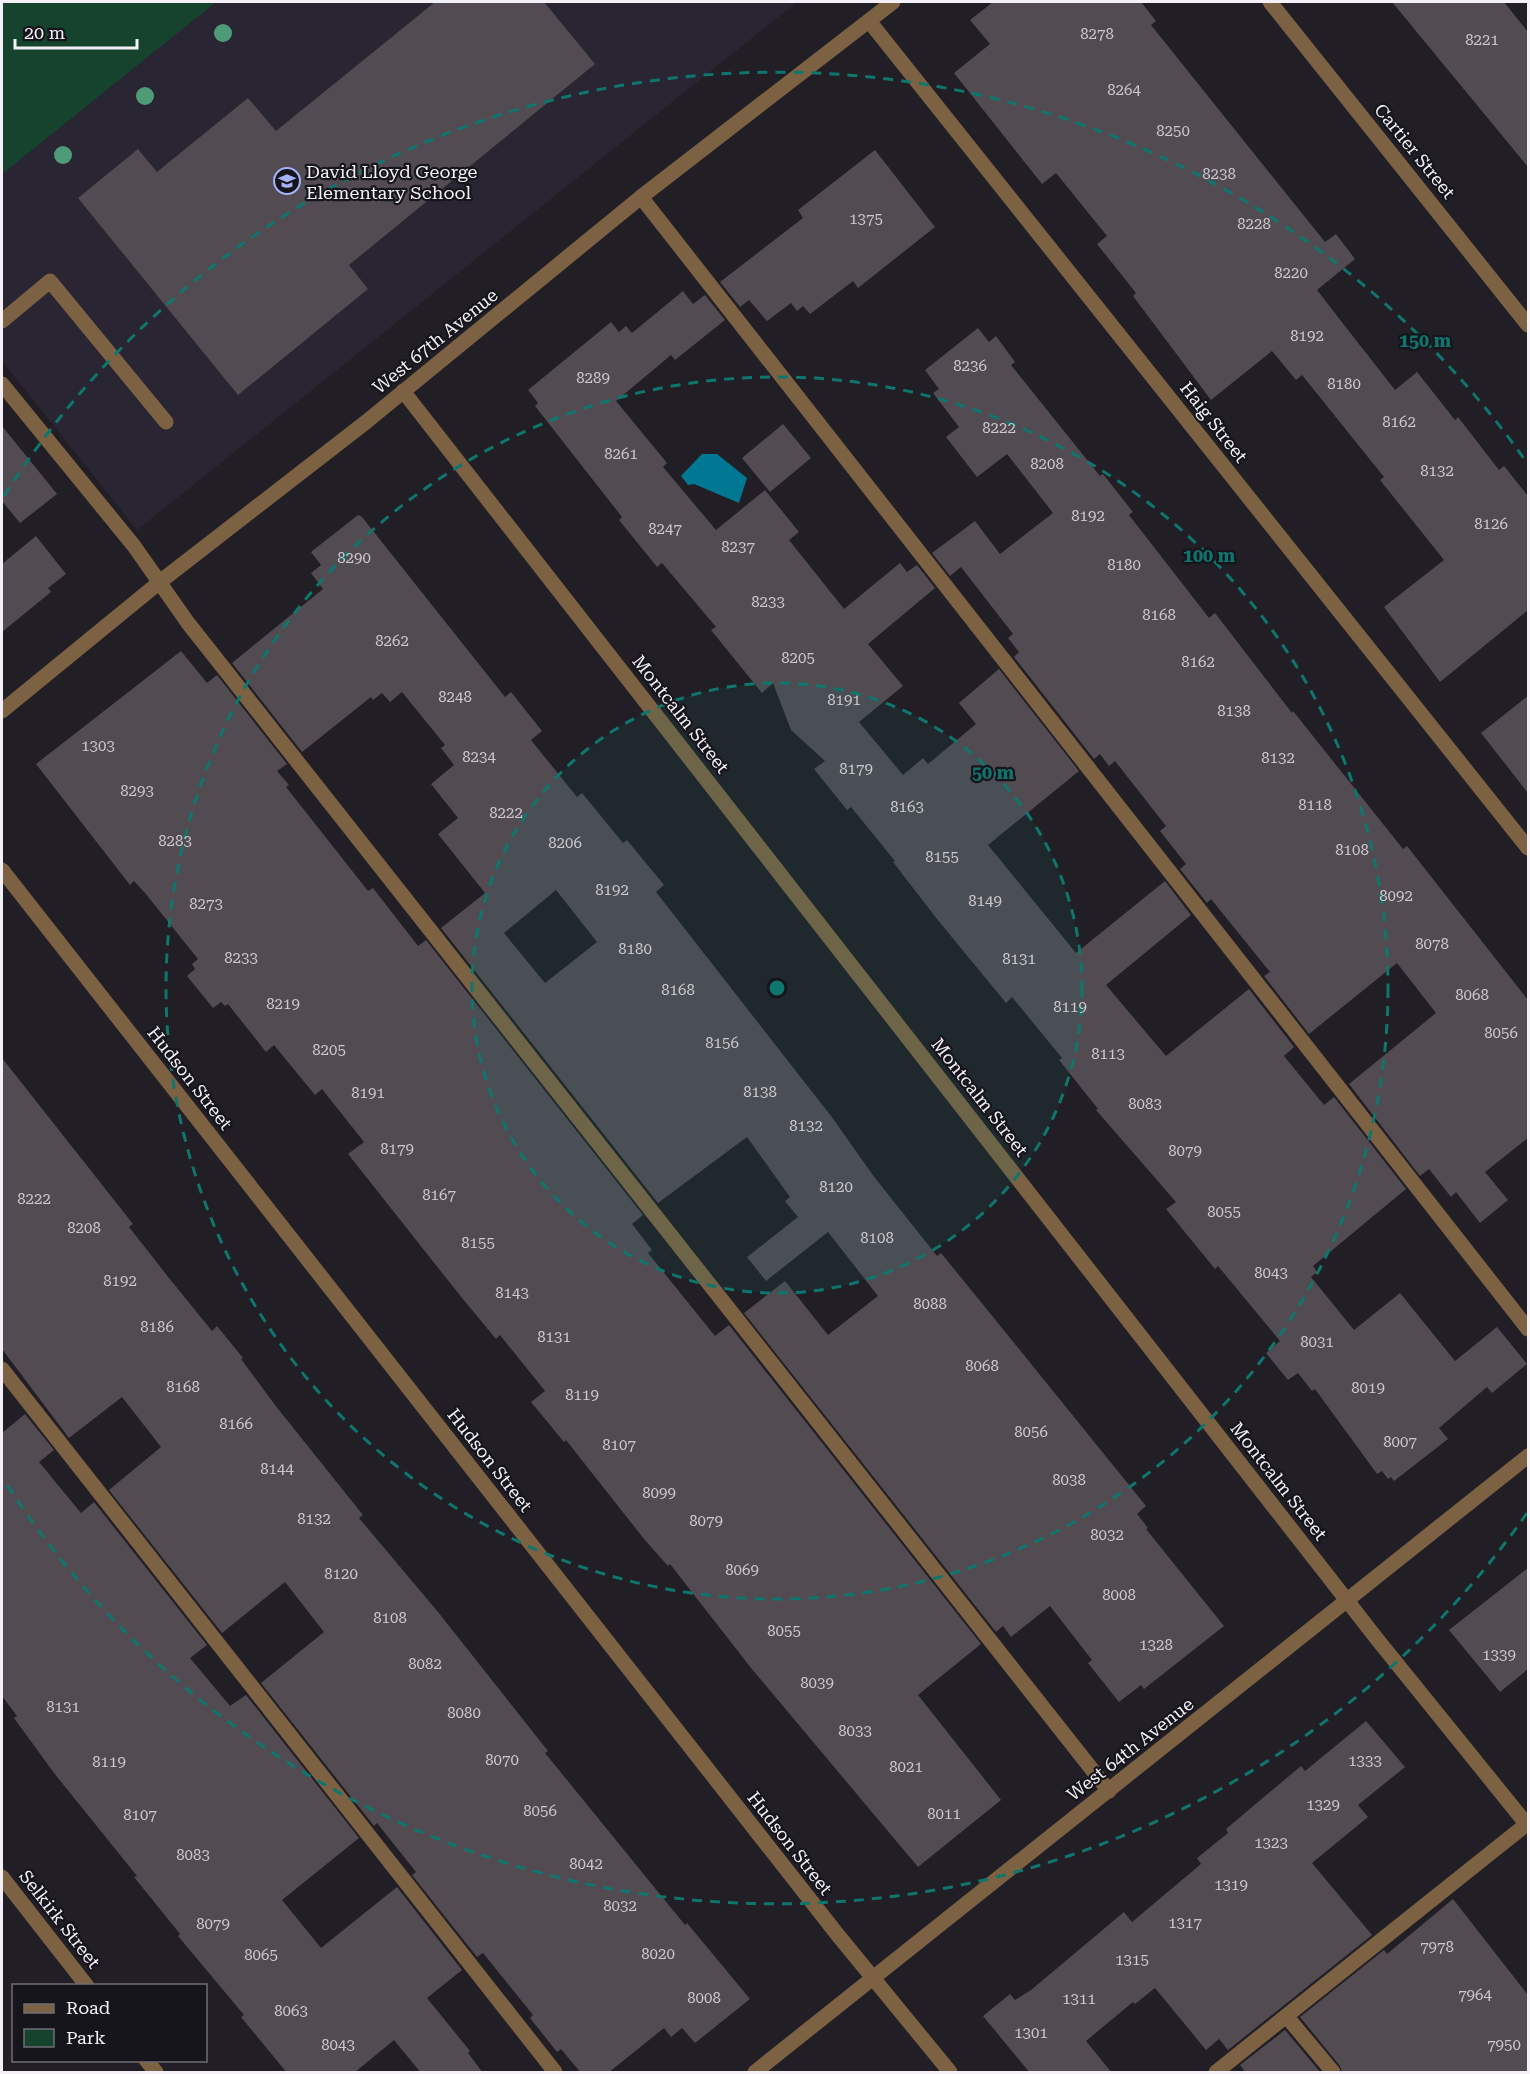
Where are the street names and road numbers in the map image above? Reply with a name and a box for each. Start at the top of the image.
street label: Cartier Street [1370,99,1460,203]
street label: West 67th Avenue [368,284,502,398]
street label: Haig Street [1176,377,1252,467]
street label: Montcalm Street [628,651,734,777]
street label: Hudson Street [143,1022,237,1134]
street label: Montcalm Street [927,1034,1033,1160]
street label: Hudson Street [443,1404,537,1516]
street label: Montcalm Street [1226,1418,1332,1544]
street label: West 64th Avenue [1063,1693,1198,1805]
street label: Hudson Street [743,1787,837,1899]
street label: Selkirk Street [15,1866,105,1973]

